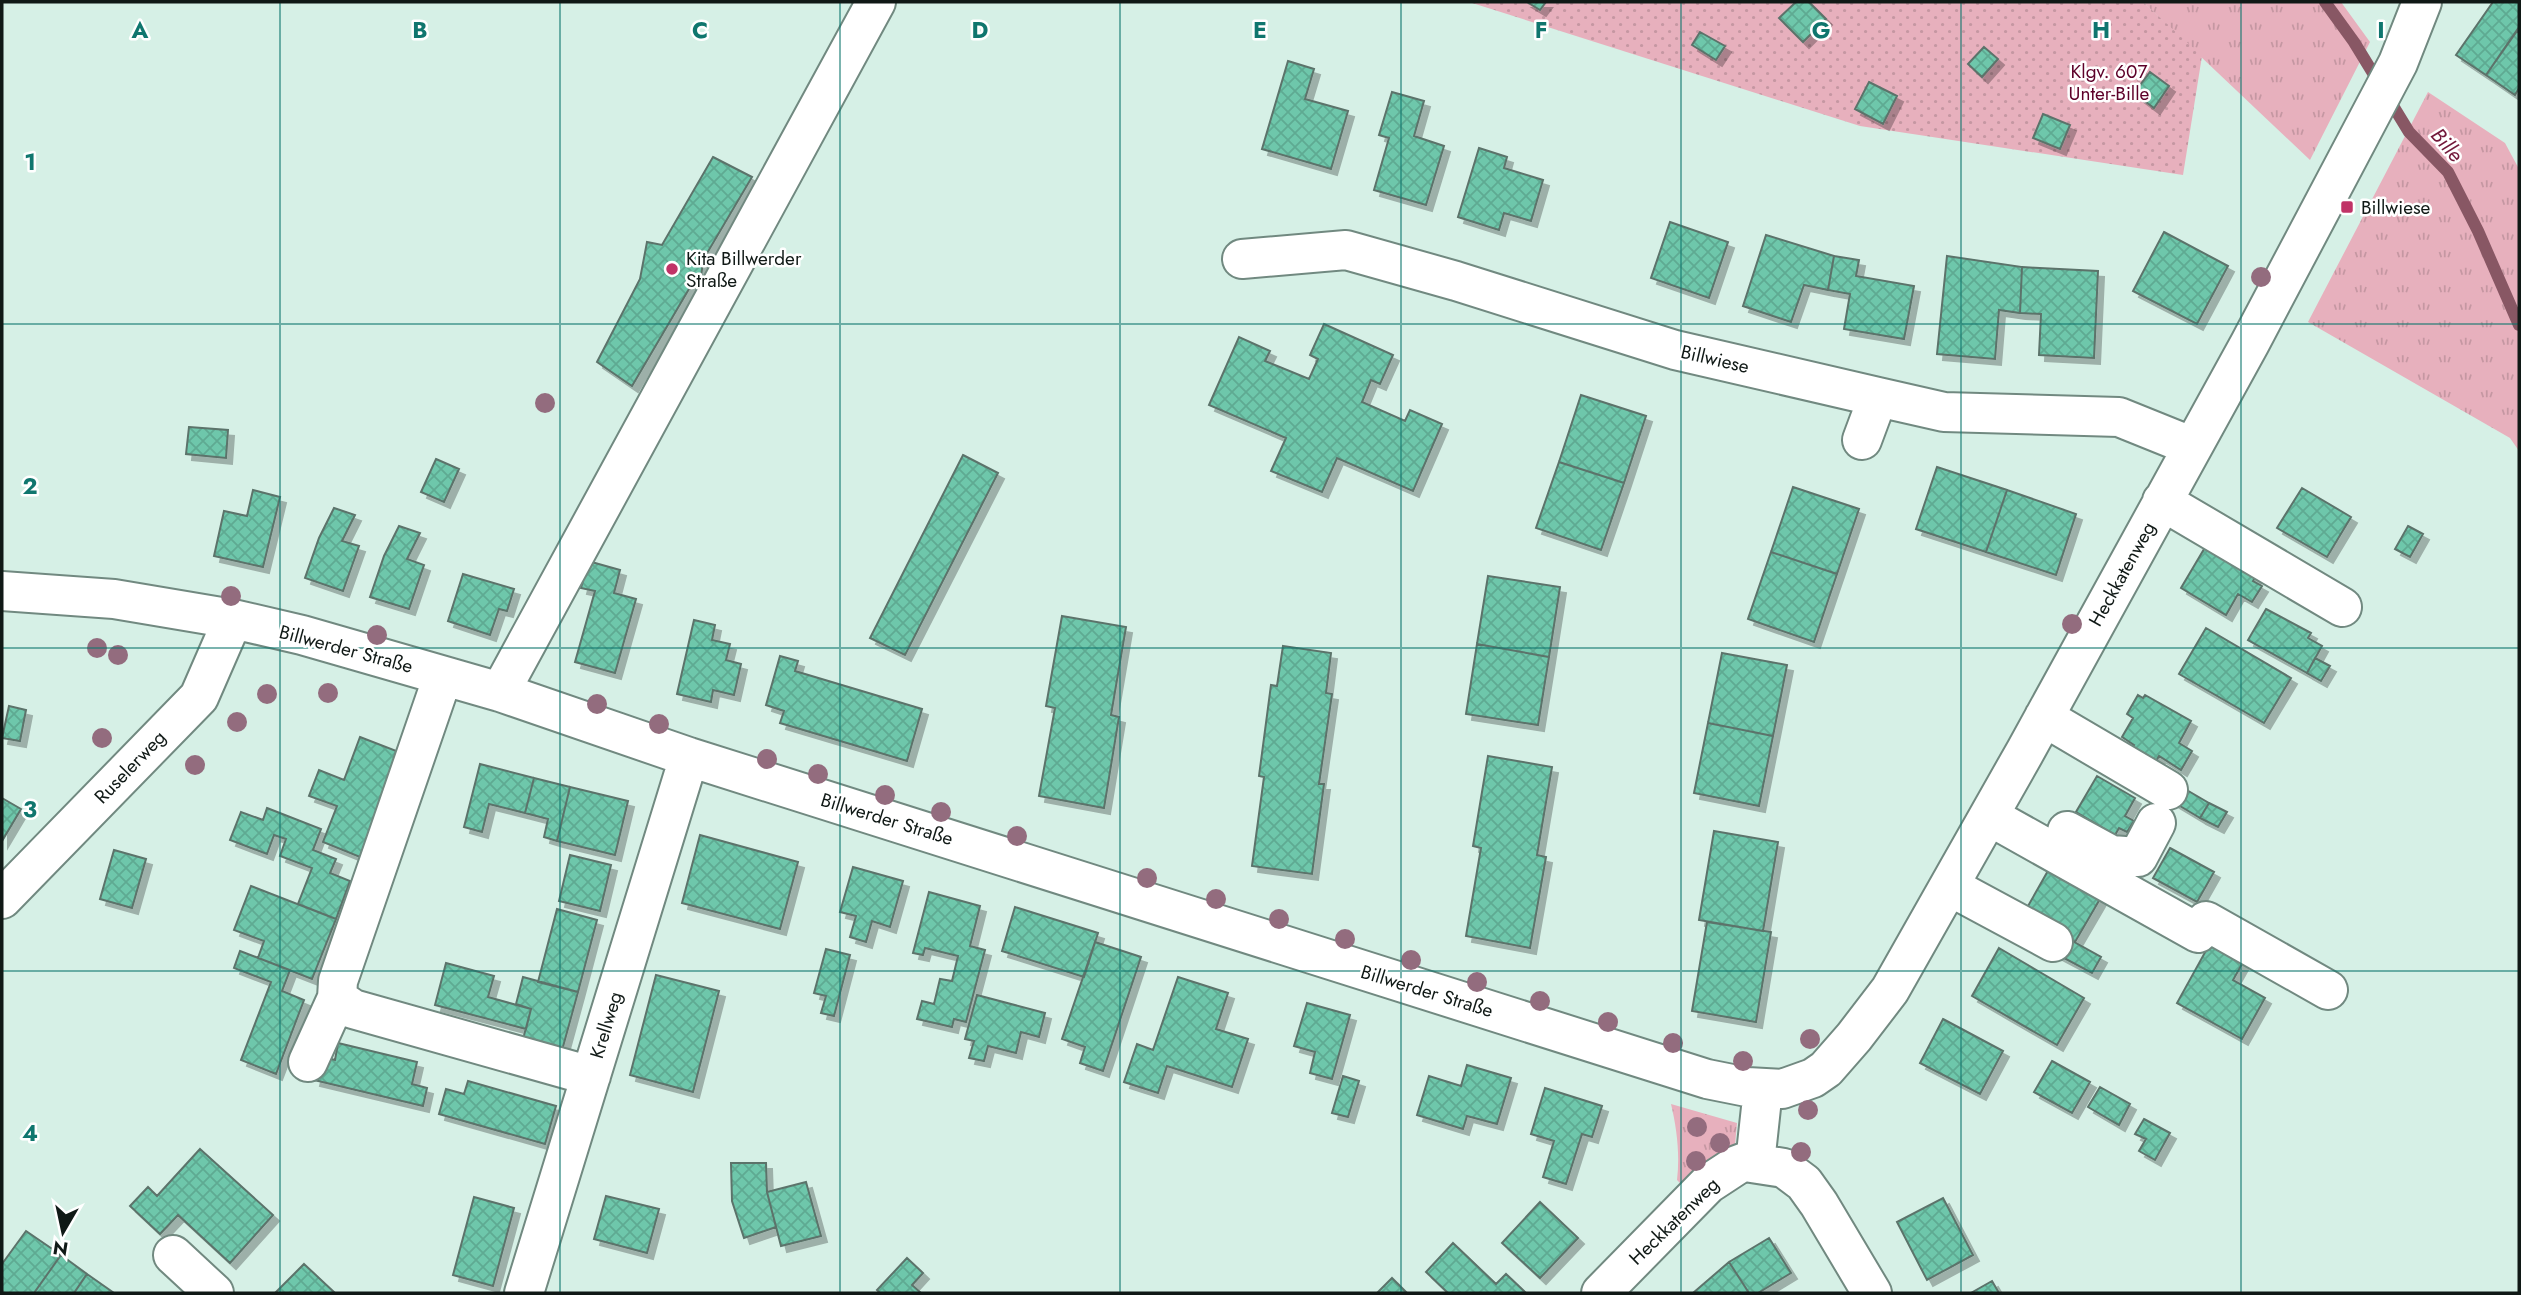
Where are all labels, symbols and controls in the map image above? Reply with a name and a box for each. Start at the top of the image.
text: A [131,13,149,47]
text: B [412,13,428,47]
text: C [692,13,708,47]
text: D [972,13,989,47]
text: E [1253,13,1267,47]
text: F [1535,13,1547,47]
text: G [1812,13,1830,47]
text: H [2092,13,2110,47]
text: I [2377,13,2385,47]
park label: Klgv. 607 Unter-Bille [2069,58,2150,107]
water label: Bille [2424,121,2471,169]
text: 1 [24,145,36,179]
place label: Billwiese [2361,194,2431,221]
marker: Billwiese [2339,199,2355,215]
place label: Kita Billwerder Straße [686,245,802,294]
marker: Kita Billwerder Straße [664,261,680,277]
street label: Billwiese [1678,338,1752,380]
text: 2 [22,469,38,503]
street label: Heckkatenweg [2082,517,2162,631]
street label: Billwerder Straße [276,618,416,680]
street label: Ruselerweg [88,724,172,810]
street label: Billwerder Straße [817,786,957,852]
text: 3 [23,792,37,826]
street label: Billwerder Straße [1357,958,1497,1024]
street label: Krellweg [583,988,629,1062]
text: 4 [22,1116,38,1150]
street label: Heckkatenweg [1623,1171,1725,1271]
north arrow [28,1197,98,1267]
text: N [51,1234,70,1263]

